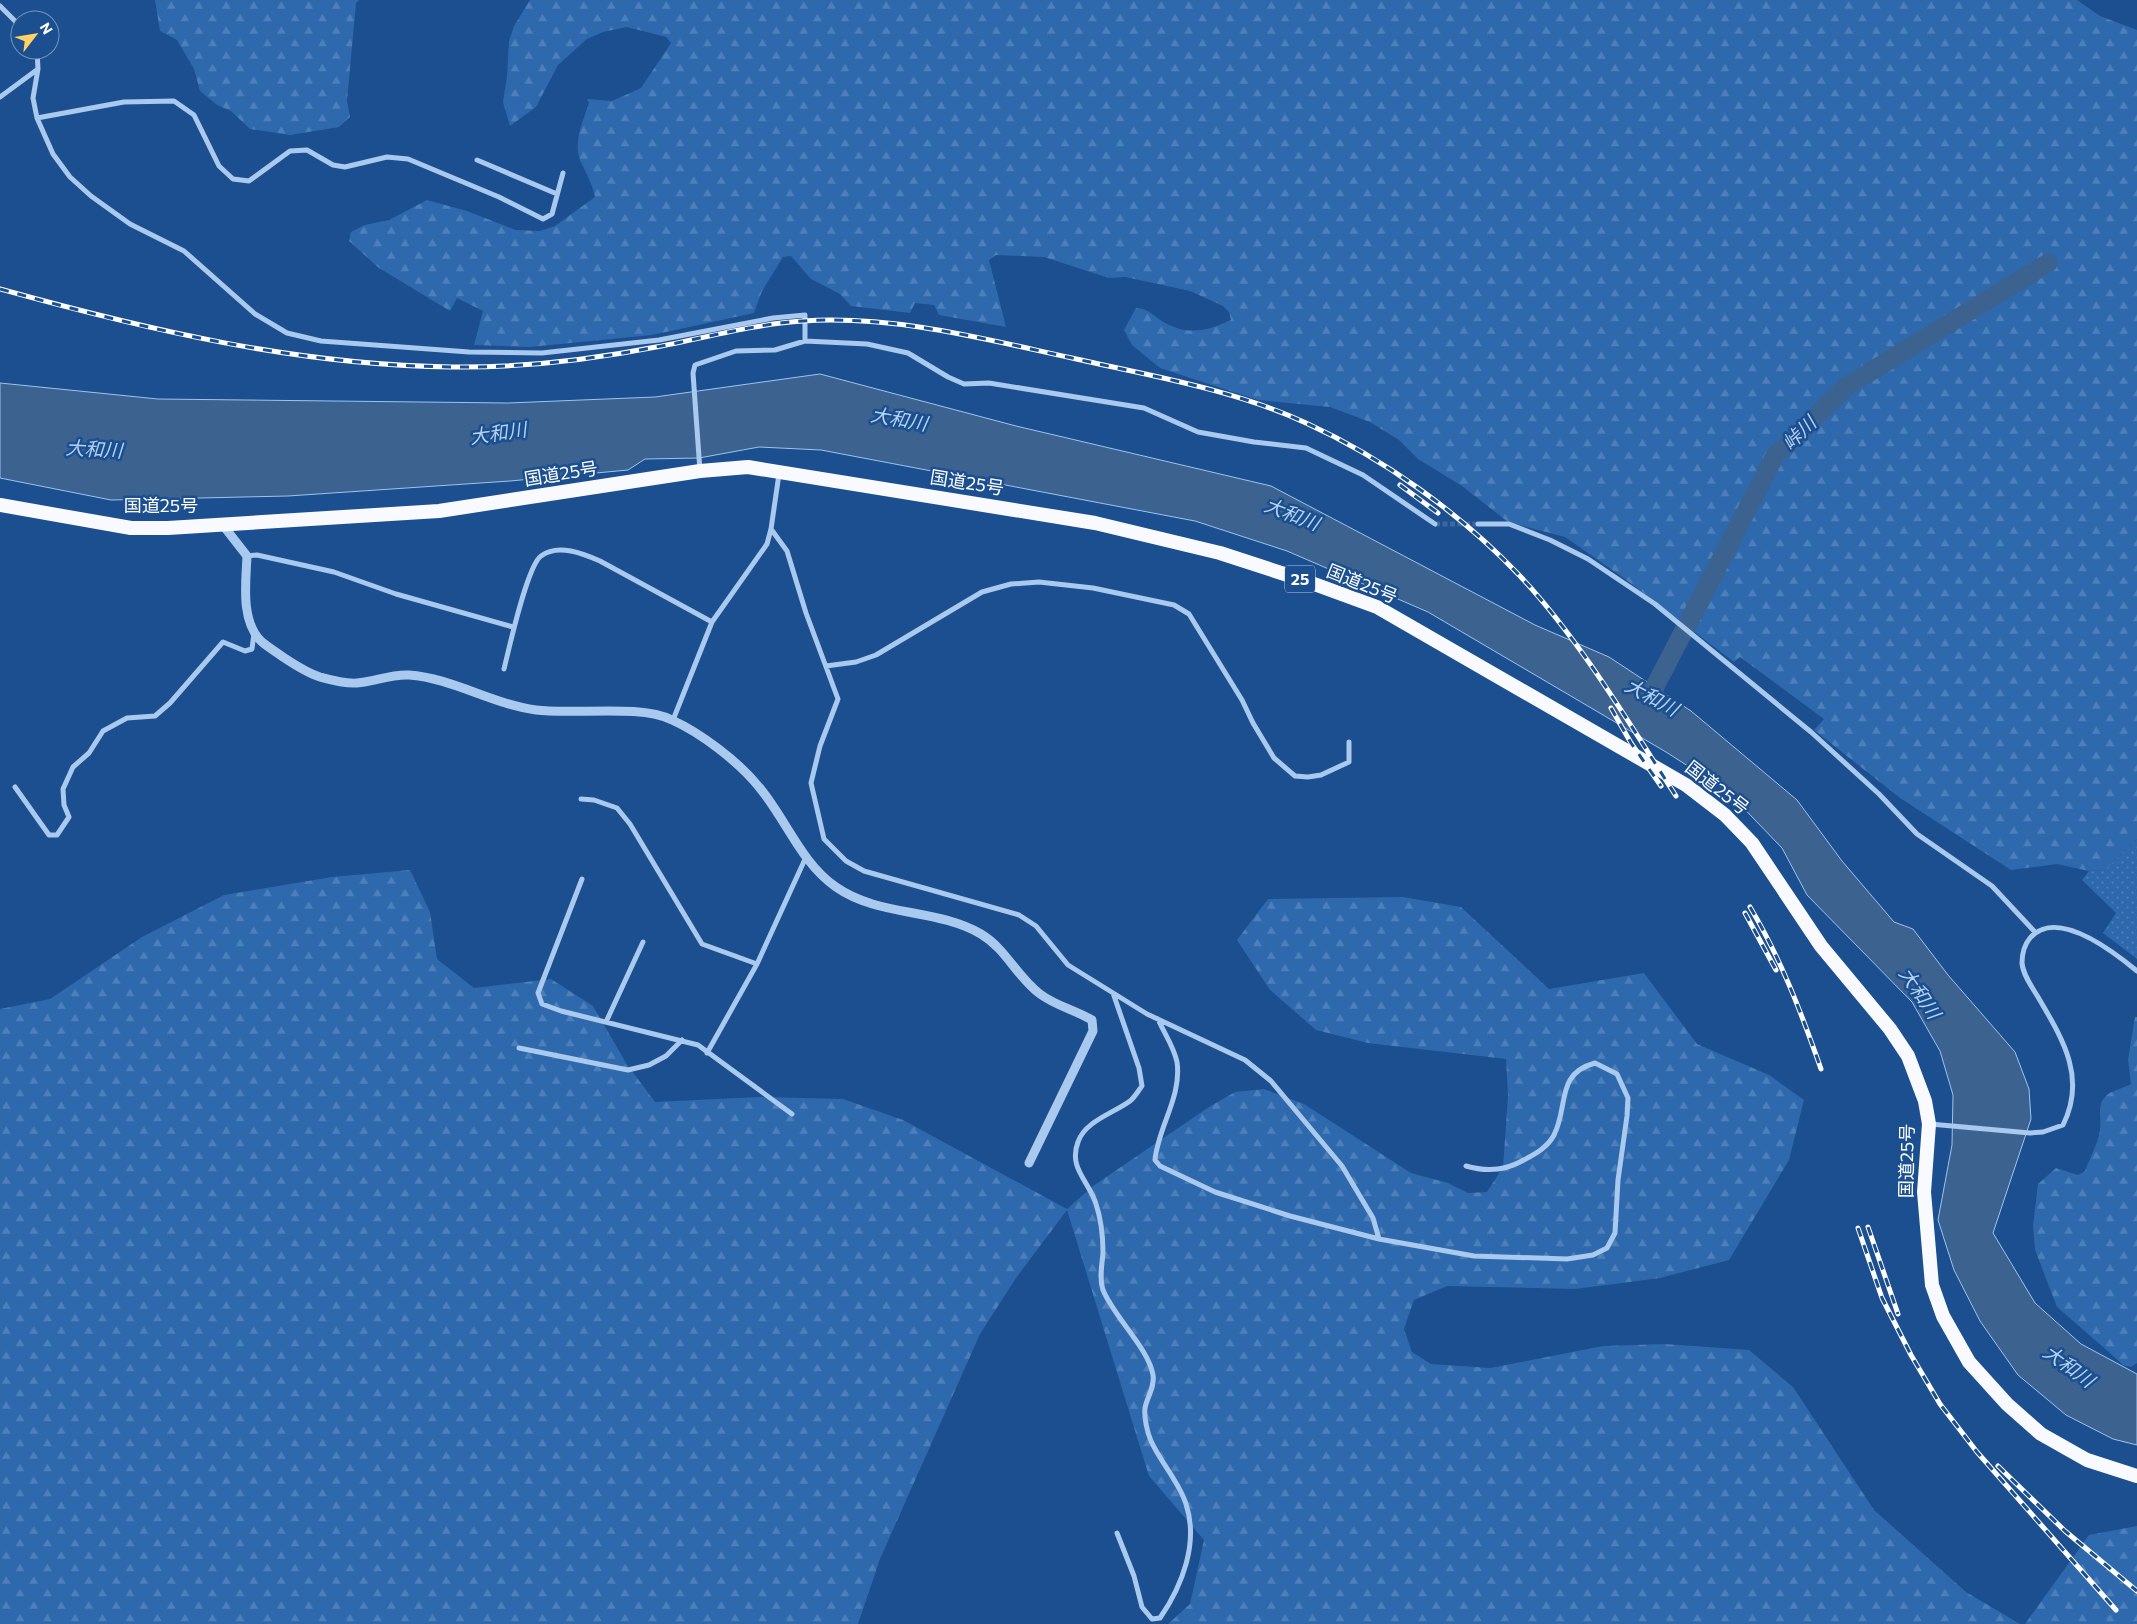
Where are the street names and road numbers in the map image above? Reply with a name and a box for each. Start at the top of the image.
street label: 国道25号 [522,456,599,490]
street label: 国道25号 [929,465,1006,499]
street label: 国道25号 [124,494,198,516]
street label: 国道25号 [1324,559,1401,607]
road number: 25 [1285,566,1315,592]
street label: 国道25号 [1682,756,1754,819]
street label: 国道25号 [1894,1124,1918,1198]

